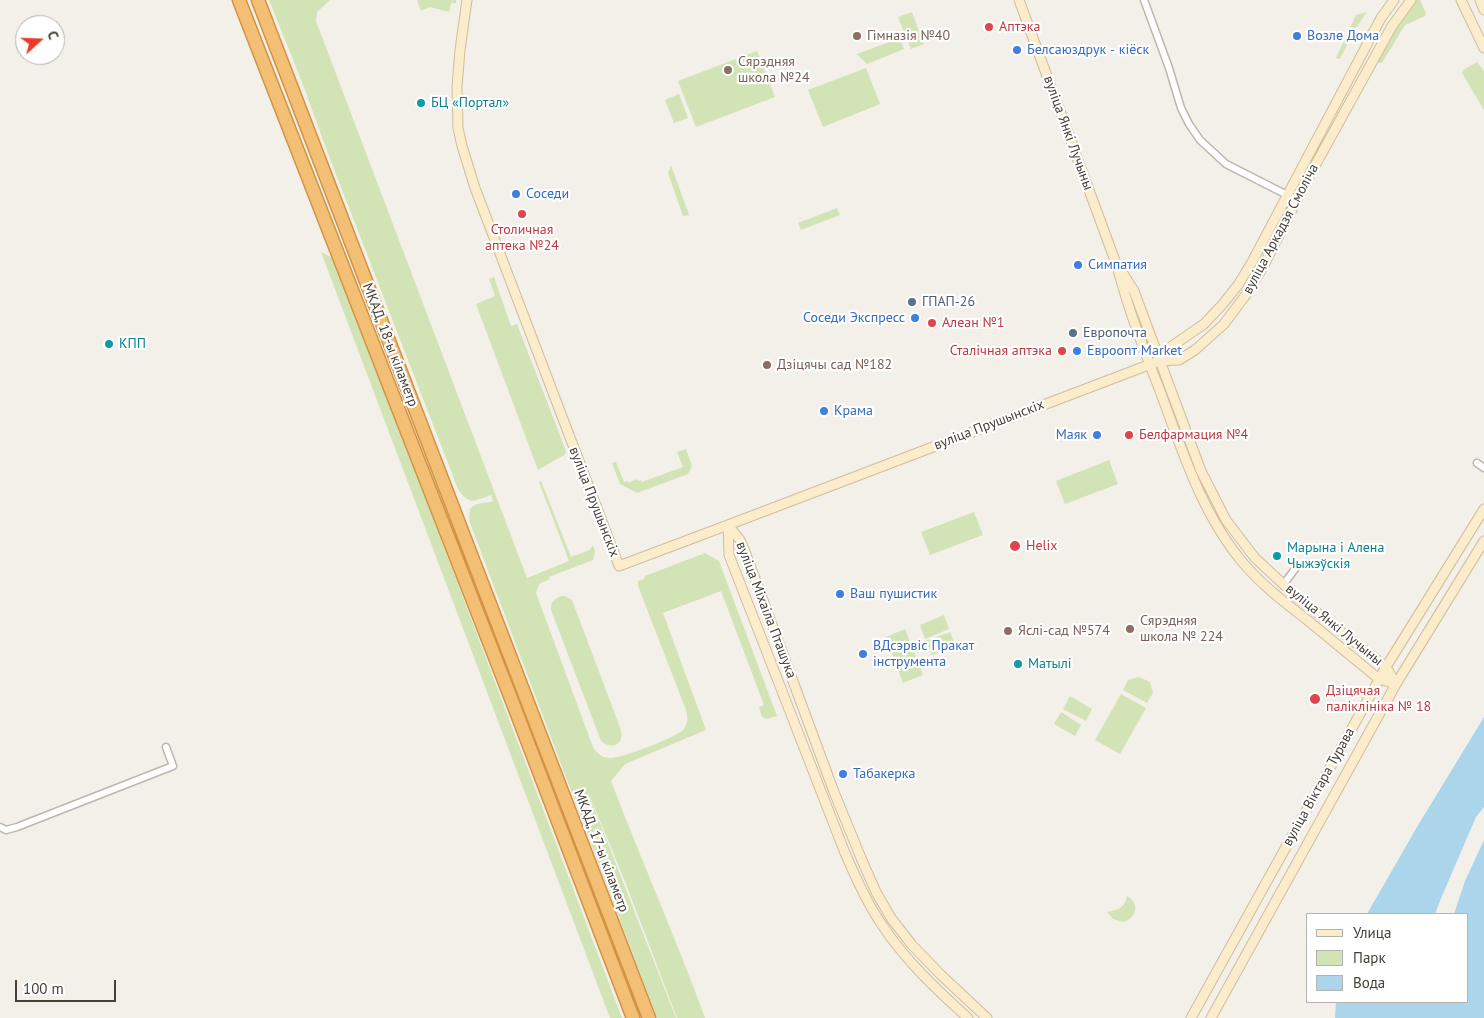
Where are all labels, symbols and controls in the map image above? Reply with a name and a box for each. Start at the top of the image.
north arrow [15,15,65,65]
place label: Аптэка [999,19,1040,35]
marker: Аптэка [983,21,995,33]
text: С [43,28,63,42]
place label: Гімназія №40 [867,28,950,44]
place label: Возле Дома [1307,28,1379,44]
marker: Гімназія №40 [851,30,863,42]
marker: Возле Дома [1291,30,1303,42]
place label: Белсаюздрук - кіёск [1027,42,1149,58]
marker: Белсаюздрук - кіёск [1011,44,1023,56]
place label: Сярэдняя школа №24 [738,54,810,86]
marker: Сярэдняя школа №24 [722,64,734,76]
street label: вуліца Янкі Лучыны [1040,74,1096,192]
place label: БЦ «Портал» [431,95,509,111]
marker: БЦ «Портал» [415,97,427,109]
street label: вуліца Аркадзя Смоліча [1240,161,1322,297]
place label: Соседи [526,186,569,202]
marker: Соседи [510,188,522,200]
marker: Столичная аптека №24 [516,208,528,220]
place label: Столичная аптека №24 [485,222,559,254]
place label: Симпатия [1088,257,1147,273]
marker: Симпатия [1072,259,1084,271]
street label: МКАД, 18-ы кіламетр [359,281,421,409]
place label: ГПАП-26 [922,294,975,310]
marker: ГПАП-26 [906,296,918,308]
place label: Соседи Экспресс [803,310,905,326]
marker: Соседи Экспресс [909,312,921,324]
place label: Алеан №1 [942,315,1004,331]
marker: Алеан №1 [926,317,938,329]
place label: Европочта [1083,325,1147,341]
marker: Европочта [1067,327,1079,339]
place label: КПП [119,336,146,352]
marker: КПП [103,338,115,350]
place label: Сталічная аптэка [950,343,1052,359]
place label: Евроопт Market [1087,343,1182,359]
marker: Сталічная аптэка [1056,345,1068,357]
marker: Евроопт Market [1071,345,1083,357]
place label: Дзіцячы сад №182 [777,357,892,373]
marker: Дзіцячы сад №182 [761,359,773,371]
street label: вуліца Прушынскіх [932,396,1046,454]
place label: Крама [834,403,873,419]
marker: Крама [818,405,830,417]
place label: Маяк [1056,427,1087,443]
place label: Белфармация №4 [1139,427,1248,443]
marker: Маяк [1091,429,1103,441]
marker: Белфармация №4 [1123,429,1135,441]
street label: вуліца Прушынскіх [565,445,623,559]
place label: Helix [1026,538,1058,554]
street label: вуліца Міхаіла Пташука [732,539,800,681]
marker: Helix [1008,539,1022,553]
place label: Марына і Алена Чыжэўскія [1287,540,1384,572]
marker: Марына і Алена Чыжэўскія [1271,550,1283,562]
street label: вуліца Янкі Лучыны [1282,581,1386,669]
place label: Ваш пушистик [850,586,937,602]
marker: Ваш пушистик [834,588,846,600]
place label: Сярэдняя школа № 224 [1140,613,1223,646]
place label: Яслі-сад №574 [1018,623,1110,639]
marker: Сярэдняя школа № 224 [1124,623,1136,635]
marker: Яслі-сад №574 [1002,625,1014,637]
place label: ВДсэрвіс Пракат інструмента [873,638,974,670]
marker: ВДсэрвіс Пракат інструмента [857,648,869,660]
place label: Матылі [1028,656,1072,672]
marker: Матылі [1012,658,1024,670]
place label: Дзіцячая паліклініка № 18 [1326,683,1431,716]
marker: Дзіцячая паліклініка № 18 [1308,692,1322,706]
street label: вуліца Віктара Турава [1279,725,1359,849]
place label: Табакерка [853,766,915,782]
marker: Табакерка [837,768,849,780]
street label: МКАД, 17-ы кіламетр [570,787,632,915]
legend [1306,913,1469,1003]
text: Улица [1353,923,1391,942]
text: Парк [1353,948,1386,967]
scale bar [18,970,119,1002]
text: Вода [1353,973,1385,992]
text: 100 m [23,979,64,998]

